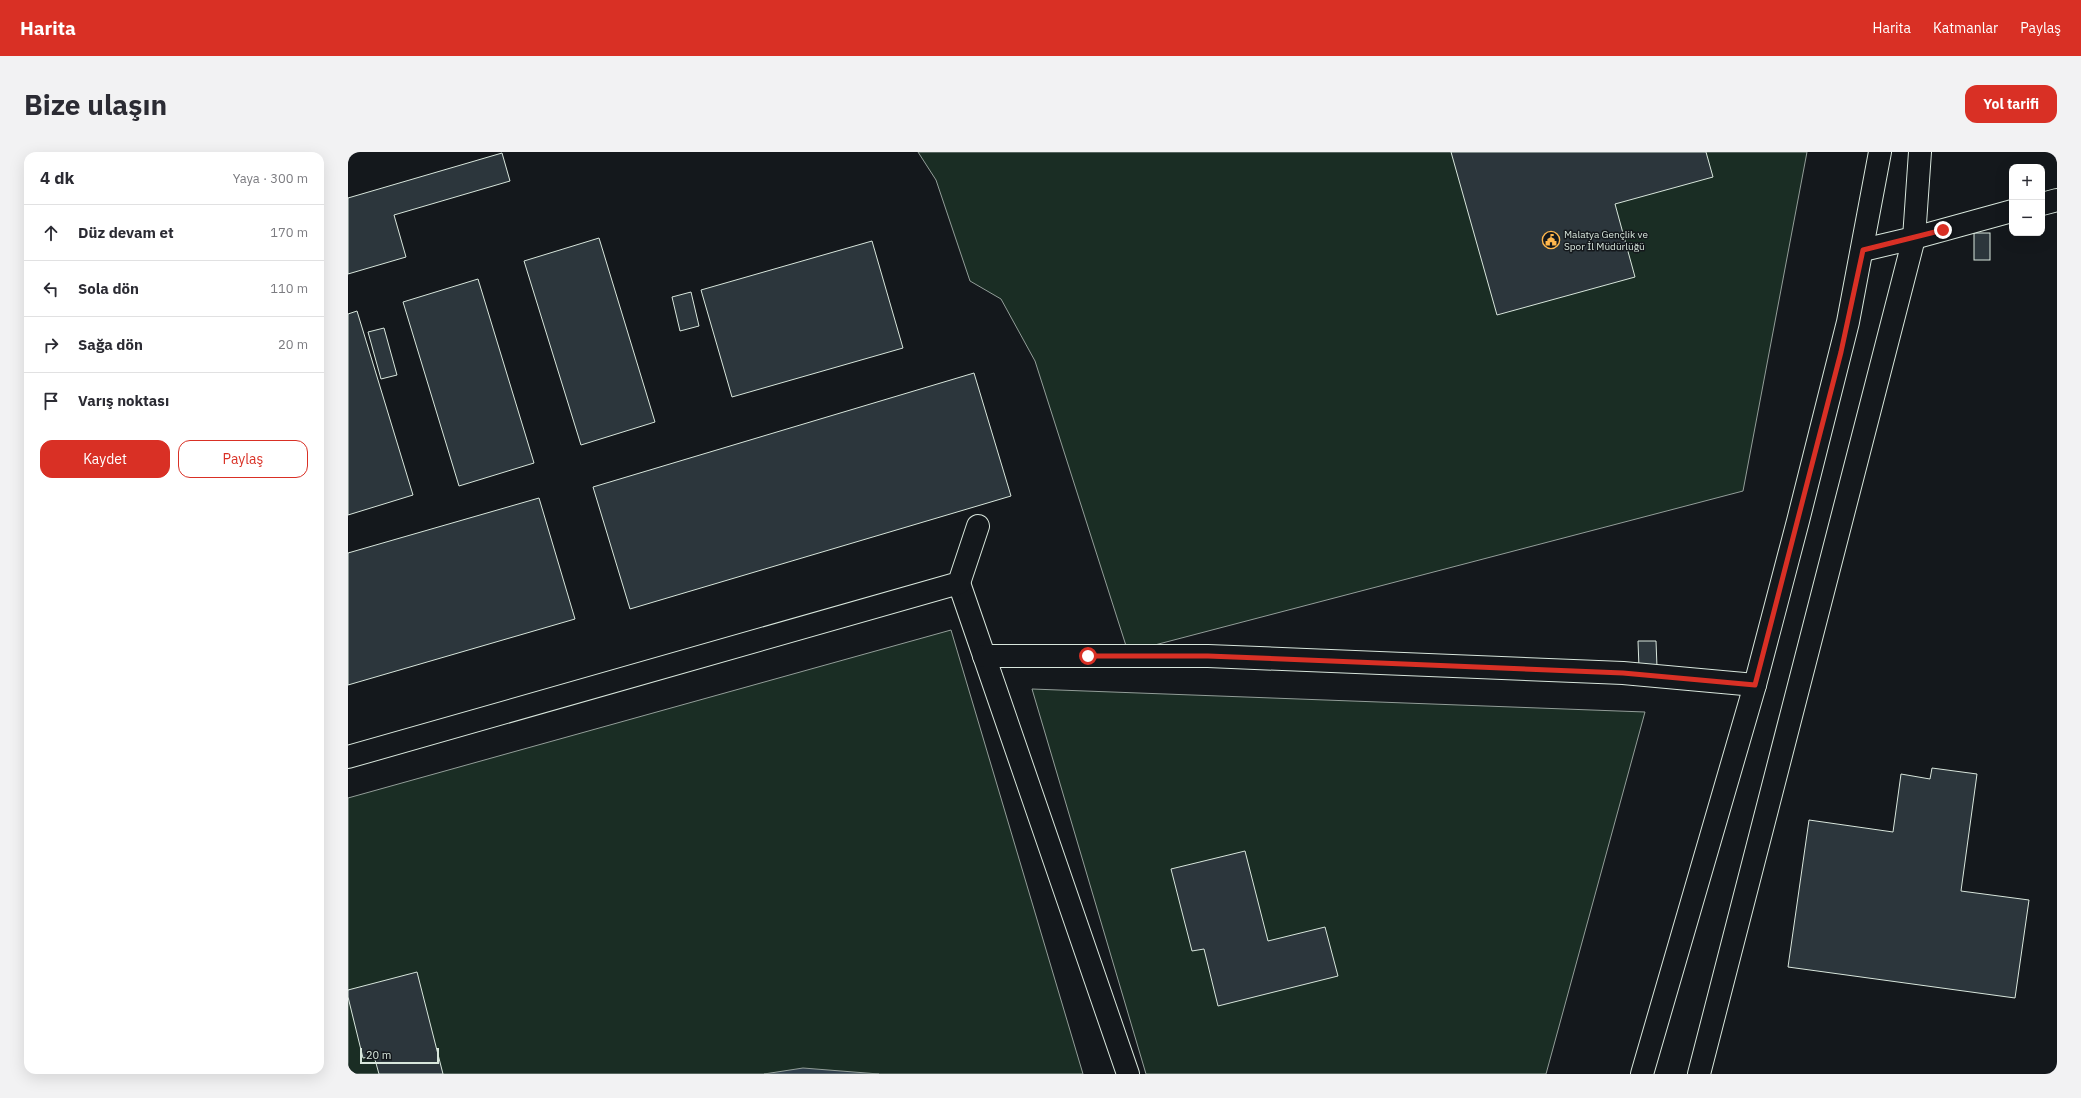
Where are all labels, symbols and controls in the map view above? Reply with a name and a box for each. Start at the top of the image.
text: Harita [20,16,76,40]
text: Harita [1873,19,1911,37]
text: Katmanlar [1933,19,1998,37]
text: Paylaş [2020,19,2061,37]
button: Yol tarifi [1965,85,2057,123]
text: Bize ulaşın [24,86,167,123]
map controls [2009,164,2045,236]
button: + [2009,164,2045,200]
text: 4 dk [40,167,74,189]
text: Yaya · 300 m [233,170,308,187]
button: − [2009,200,2045,236]
route end [1934,221,1952,239]
icon: ahead [40,222,62,244]
text: Düz devam et [78,223,174,242]
text: 170 m [270,224,308,241]
place label: Malatya Gençlik ve Spor İl Müdürlüğü [1564,228,1648,253]
public building icon: Malatya Gençlik ve Spor İl Müdürlüğü [1541,230,1561,250]
icon: left [40,278,62,300]
text: Sola dön [78,279,139,298]
text: 110 m [270,280,308,297]
icon: right [40,334,62,356]
text: Sağa dön [78,335,143,354]
text: 20 m [278,336,308,353]
icon: arrive [40,390,62,412]
text: Varış noktası [78,391,169,410]
button: Kaydet [40,440,170,478]
button: Paylaş [178,440,308,478]
route start [1079,647,1097,665]
scale bar [360,1046,439,1065]
text: 20 m [366,1048,391,1062]

